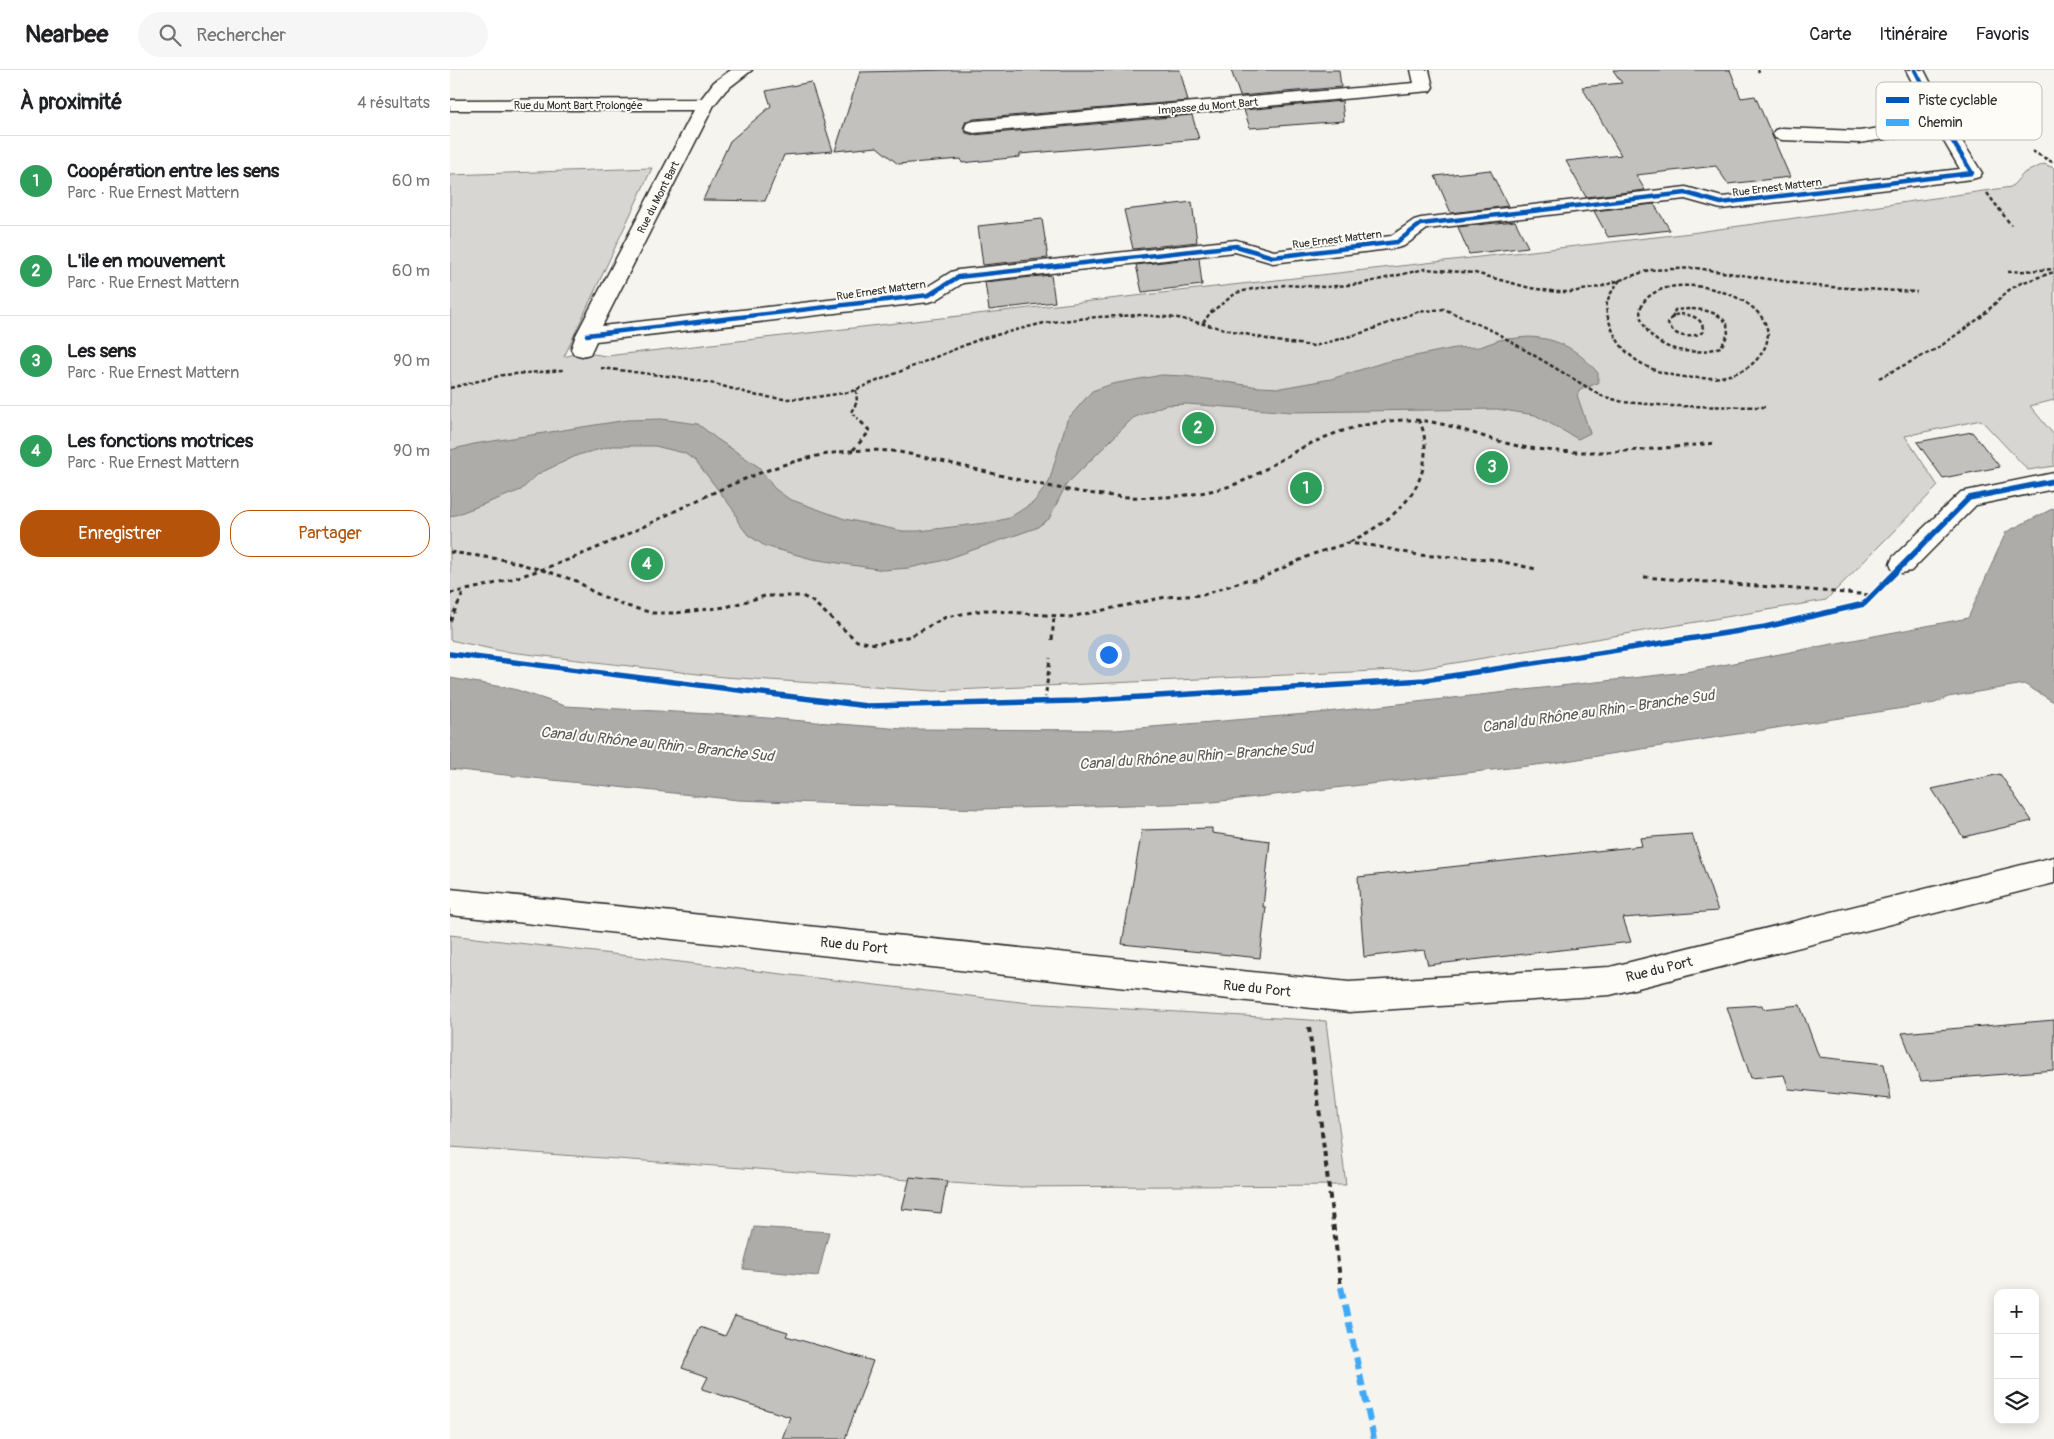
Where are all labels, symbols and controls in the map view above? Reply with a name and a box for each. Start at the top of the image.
search box [138,12,488,57]
text: Nearbee [25,20,108,49]
icon: search [156,21,184,49]
text: Rechercher [196,23,286,47]
text: Carte [1809,23,1851,46]
text: Itinéraire [1879,23,1947,46]
text: Favoris [1975,23,2029,46]
legend [1876,82,2042,140]
text: À proximité [20,89,123,116]
text: Piste cyclable [1918,92,1997,109]
text: 4 résultats [357,93,430,113]
street label: Impasse du Mont Bart [1157,96,1259,117]
street label: Rue du Mont Bart Prolongée [514,99,643,112]
text: Chemin [1918,114,1963,131]
street label: Rue du Mont Bart [635,158,683,236]
text: Coopération entre les sens [67,159,279,183]
text: 1 [33,171,39,191]
text: 60 m [392,171,430,191]
street label: Rue Ernest Mattern [1732,176,1822,199]
text: Parc · Rue Ernest Mattern [67,183,239,203]
street label: Rue Ernest Mattern [1292,228,1382,251]
text: L'ile en mouvement [67,249,225,273]
text: 2 [32,261,40,281]
text: 60 m [392,261,430,281]
text: Parc · Rue Ernest Mattern [67,273,239,293]
street label: Rue Ernest Mattern [836,278,926,303]
text: Les sens [67,339,136,363]
text: 3 [32,351,40,371]
text: 90 m [393,351,430,371]
text: Parc · Rue Ernest Mattern [67,363,239,383]
pin: 2 [1182,409,1214,447]
text: Les fonctions motrices [67,429,253,453]
text: 4 [31,441,41,461]
text: 90 m [393,441,430,461]
pin: 3 [1476,448,1508,486]
text: Parc · Rue Ernest Mattern [67,453,239,473]
pin: 1 [1290,469,1322,507]
button: Enregistrer [20,510,220,557]
button: Partager [230,510,430,557]
pin: 4 [631,545,663,583]
your location [1096,642,1122,668]
water label: Canal du Rhône au Rhin - Branche Sud [1481,686,1717,737]
water label: Canal du Rhône au Rhin - Branche Sud [539,723,776,766]
water label: Canal du Rhône au Rhin - Branche Sud [1078,739,1315,774]
street label: Rue du Port [819,933,889,958]
street label: Rue du Port [1624,953,1694,986]
street label: Rue du Port [1222,976,1292,1001]
map controls [1994,1289,2039,1424]
button: + [1994,1289,2039,1334]
button: − [1994,1334,2039,1379]
button: layers [1994,1379,2039,1424]

